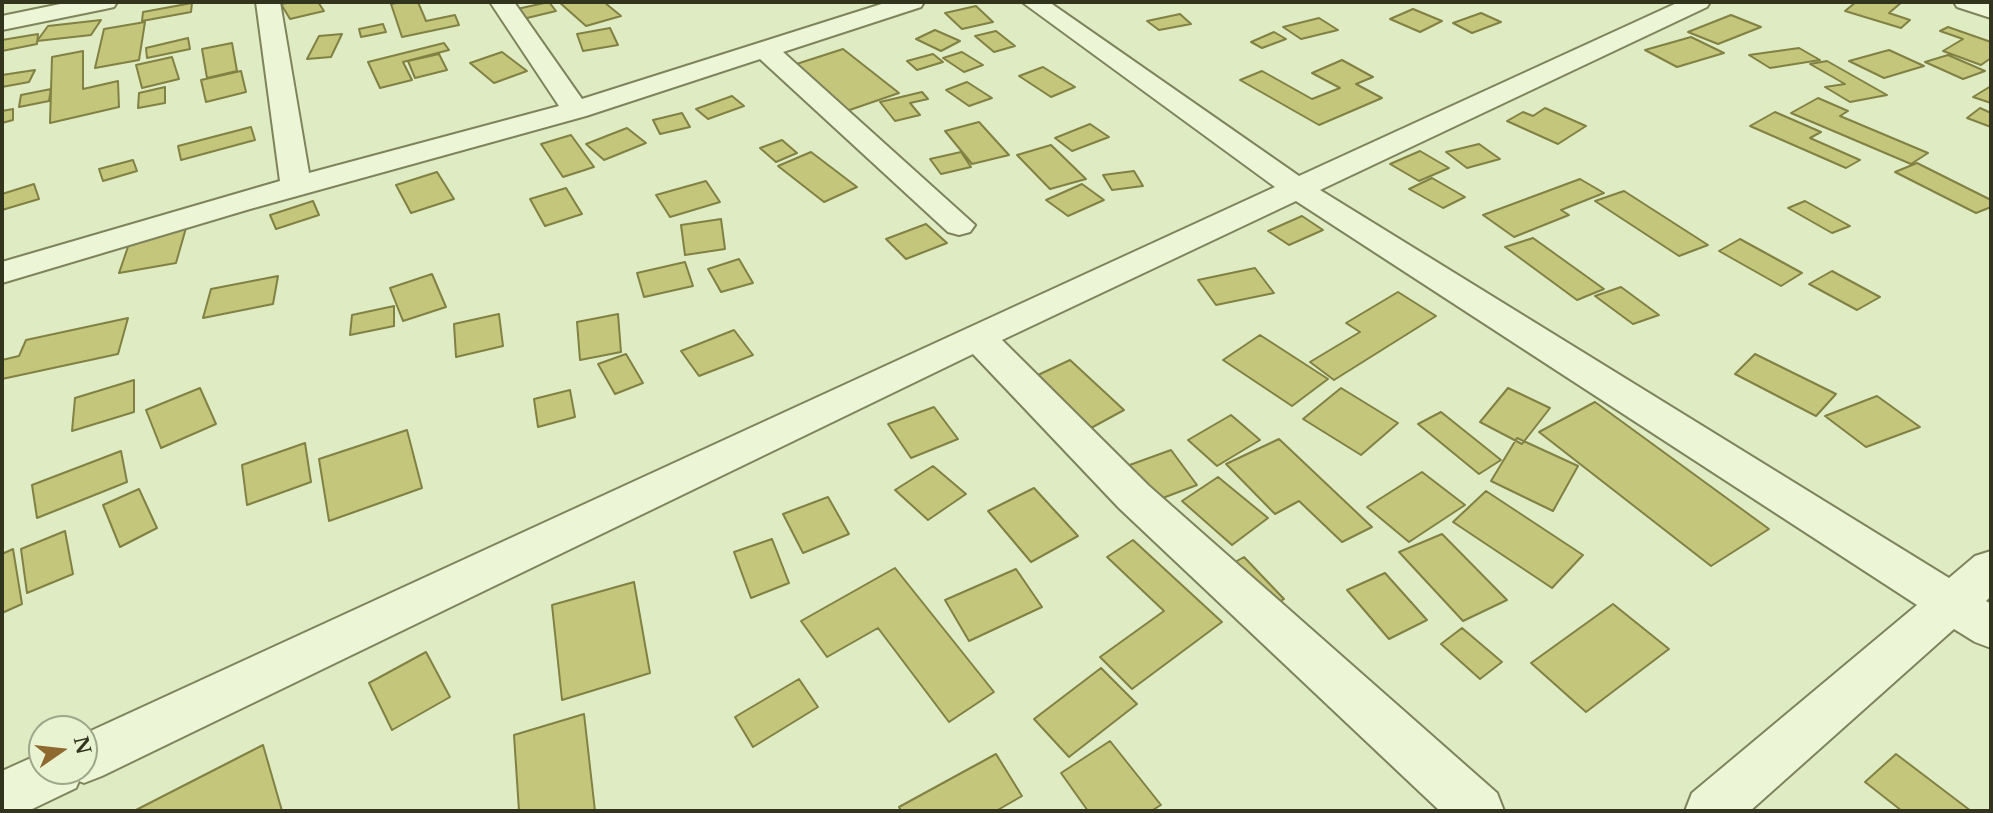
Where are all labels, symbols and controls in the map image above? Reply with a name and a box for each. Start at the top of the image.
north arrow [28,715,98,785]
text: N [69,734,95,757]

